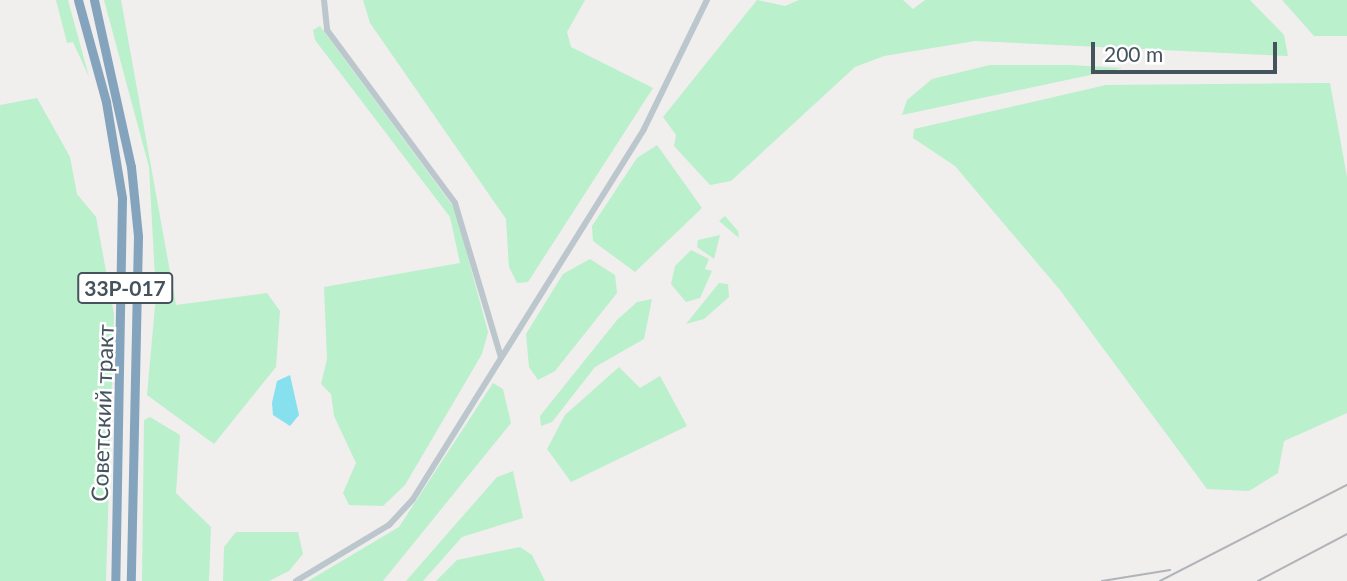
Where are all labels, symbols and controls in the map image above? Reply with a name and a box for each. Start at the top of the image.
scale bar [1095,28,1280,72]
text: 200 m [1104,41,1163,66]
road number: 33Р-017 [76,270,174,306]
street label: Советский тракт [85,324,119,502]

